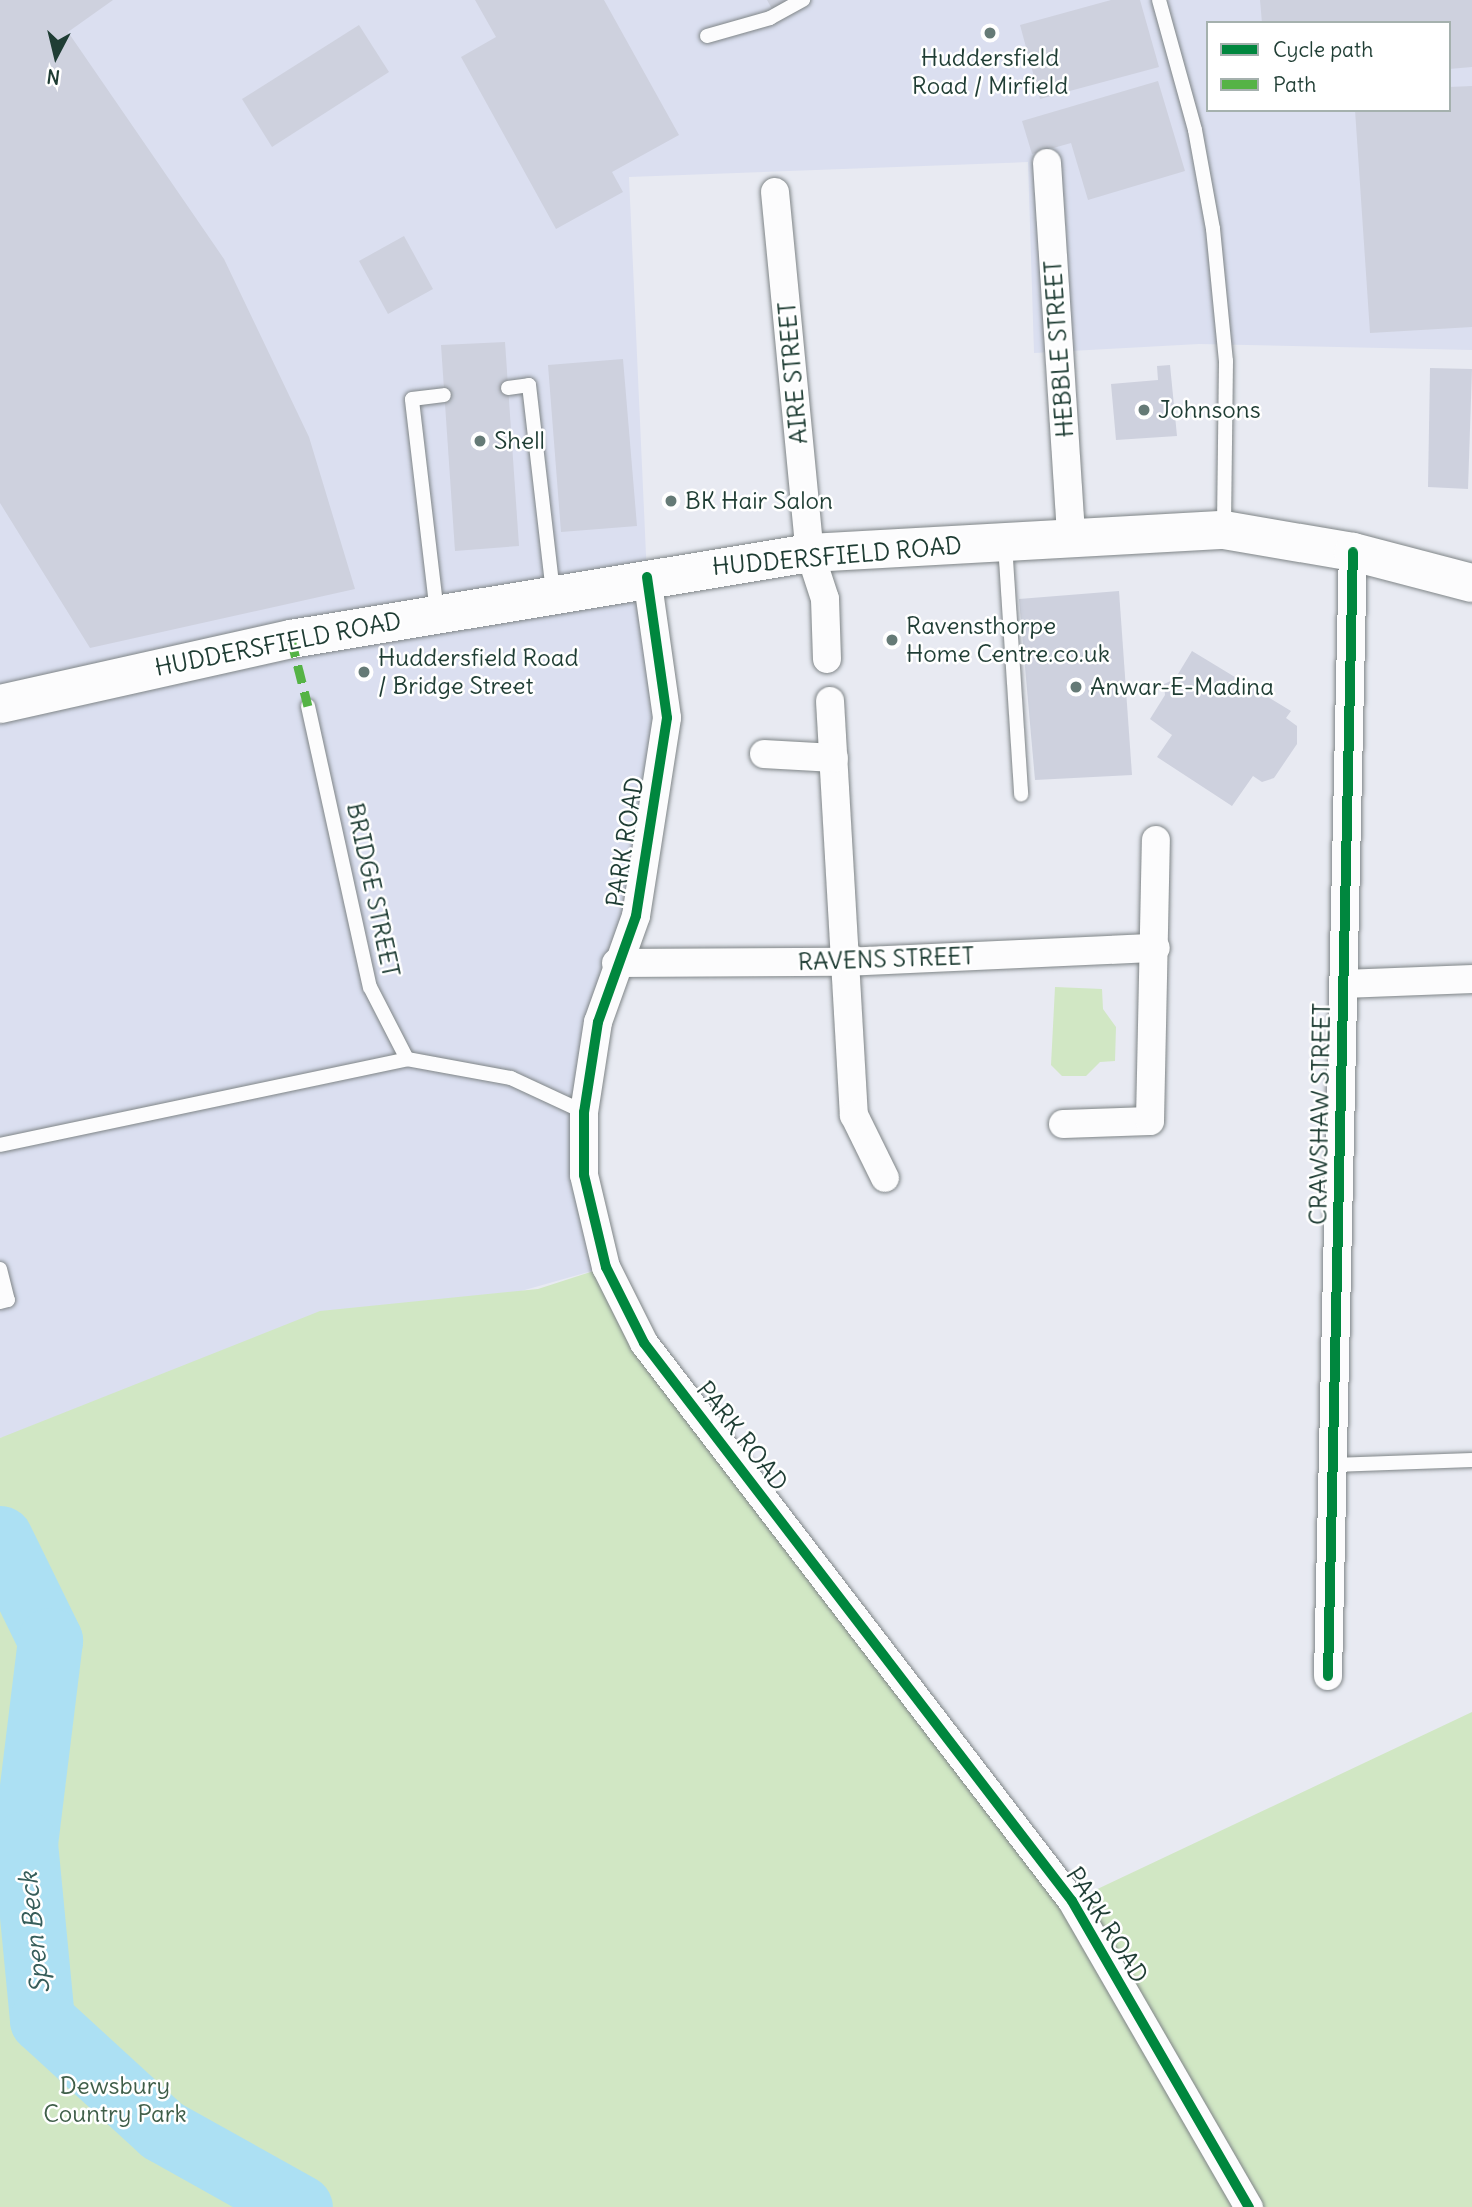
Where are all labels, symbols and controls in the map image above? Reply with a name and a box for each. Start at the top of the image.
north arrow [21,21,91,91]
legend [1206,21,1451,112]
marker: Huddersfield Road / Mirfield [982,25,998,41]
text: Cycle path [1273,36,1373,63]
place label: Huddersfield Road / Mirfield [912,44,1068,100]
text: N [45,64,61,90]
text: Path [1273,71,1316,98]
street label: HEBBLE STREET [1038,259,1080,439]
street label: AIRE STREET [772,301,814,445]
place label: Johnsons [1158,396,1261,424]
marker: Johnsons [1136,402,1152,418]
place label: Shell [494,427,545,455]
marker: Shell [472,433,488,449]
place label: BK Hair Salon [685,487,833,515]
marker: BK Hair Salon [663,493,679,509]
street label: HUDDERSFIELD ROAD [711,531,963,581]
street label: HUDDERSFIELD ROAD [152,606,404,682]
place label: Ravensthorpe Home Centre.co.uk [906,612,1110,668]
marker: Ravensthorpe Home Centre.co.uk [884,632,900,648]
place label: Huddersfield Road / Bridge Street [378,644,579,700]
marker: Huddersfield Road / Bridge Street [356,664,372,680]
place label: Anwar-E-Madina [1090,673,1274,701]
marker: Anwar-E-Madina [1068,679,1084,695]
street label: PARK ROAD [601,775,649,909]
street label: BRIDGE STREET [340,800,406,980]
street label: RAVENS STREET [797,942,975,976]
street label: CRAWSHAW STREET [1304,1003,1336,1225]
street label: PARK ROAD [690,1375,794,1497]
street label: PARK ROAD [1060,1862,1154,1988]
water label: Spen Beck [12,1871,56,1995]
park label: Dewsbury Country Park [43,2072,187,2128]

